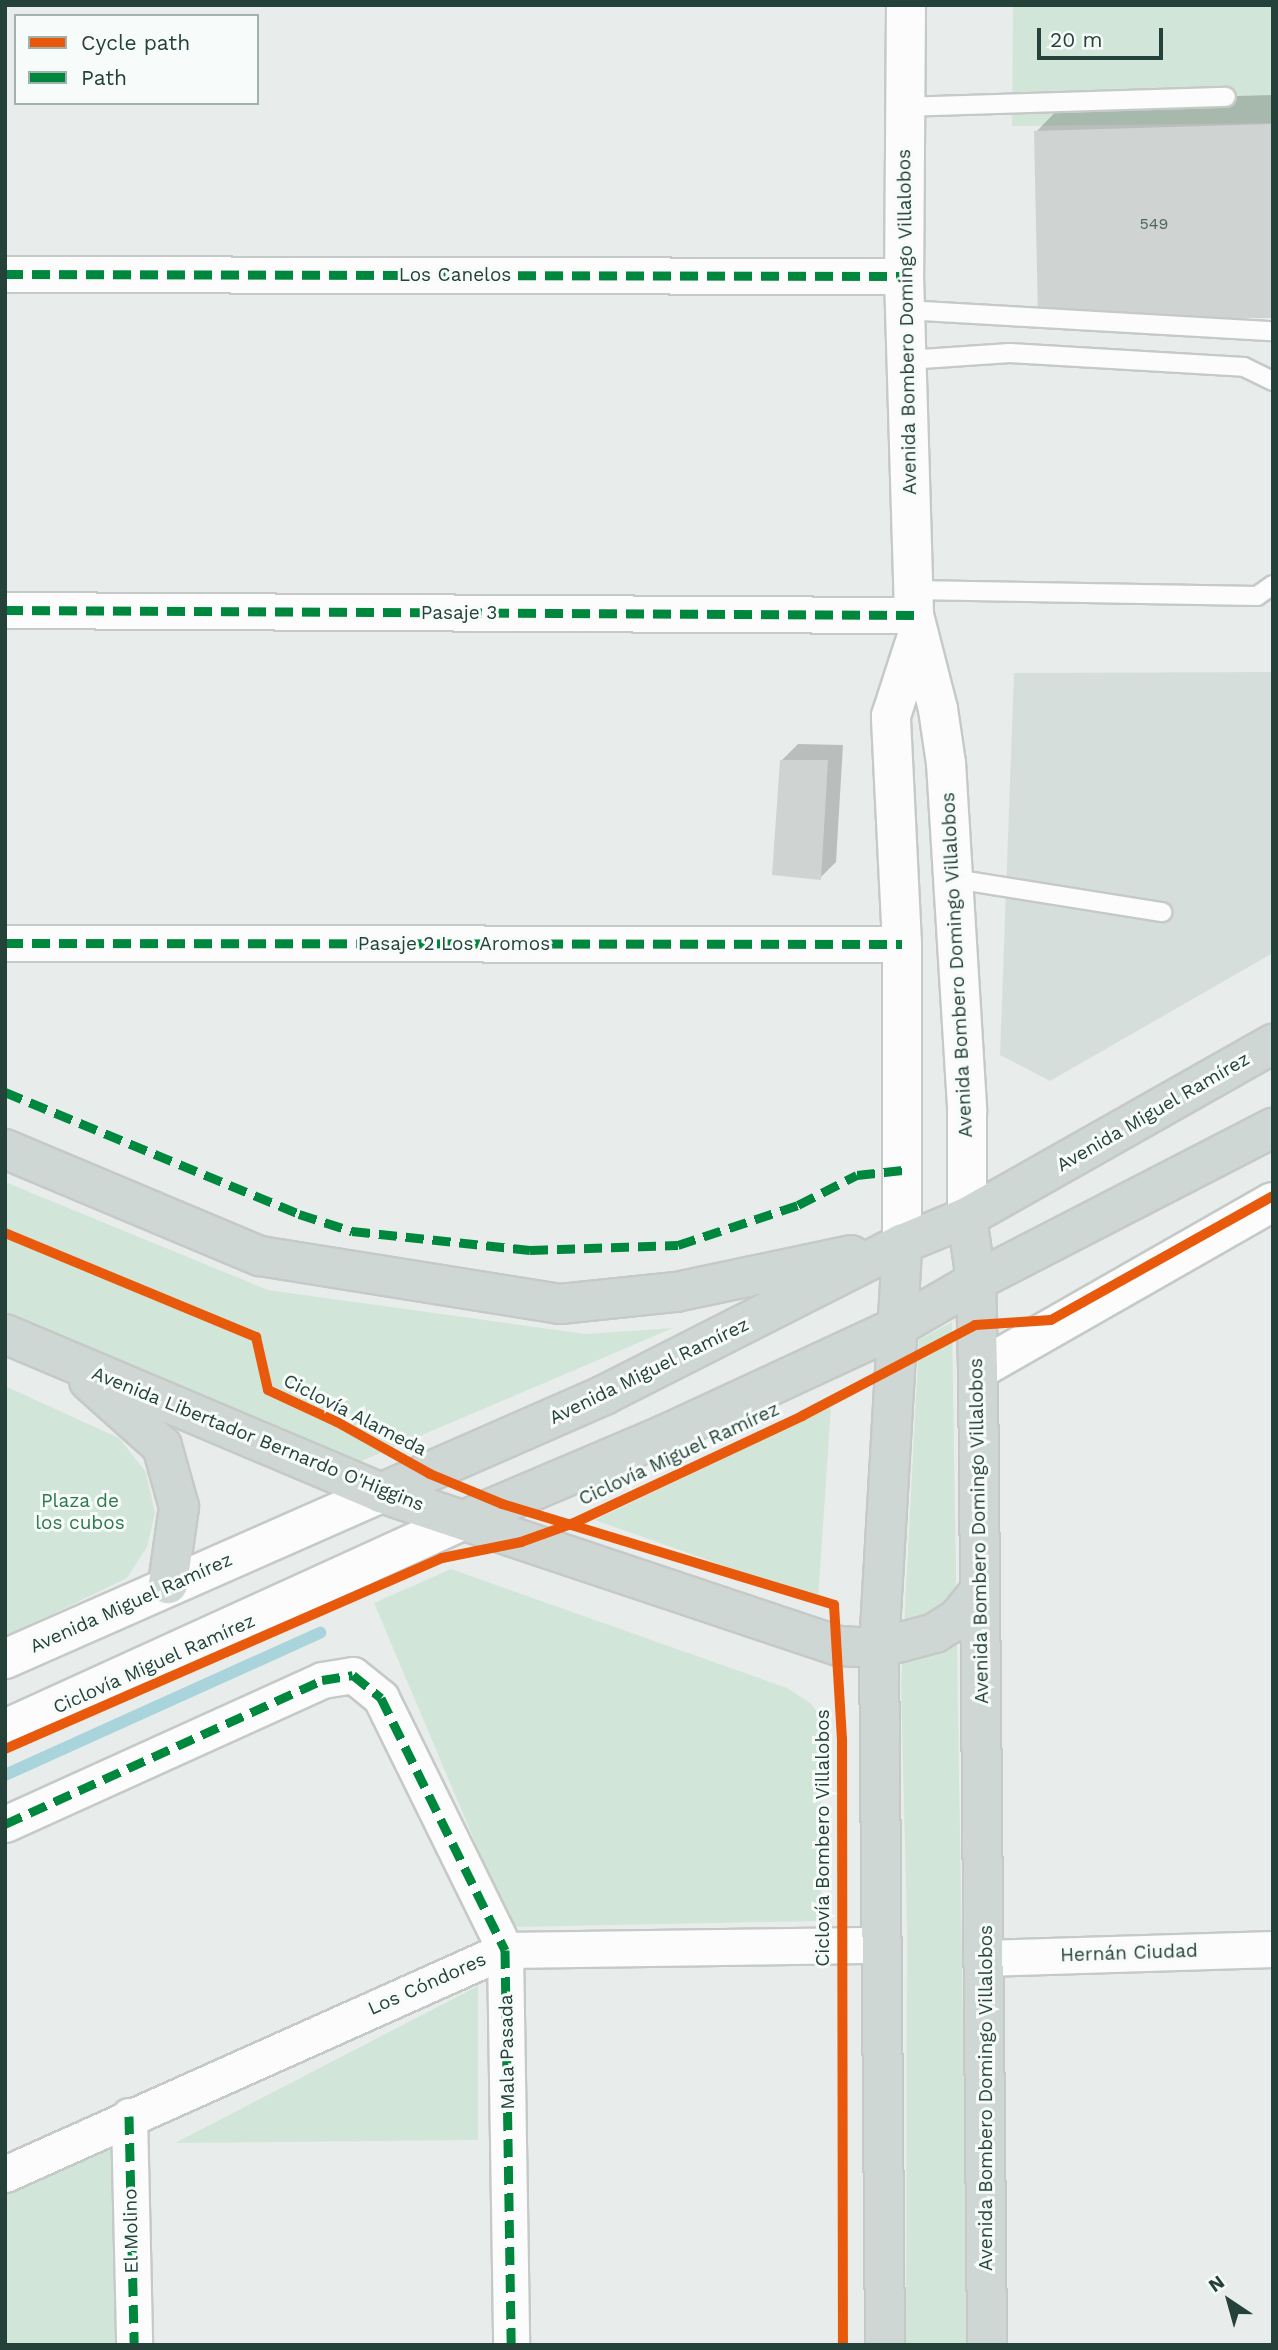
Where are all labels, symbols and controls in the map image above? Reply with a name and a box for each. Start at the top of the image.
legend [14,14,259,105]
scale bar [1040,14,1166,58]
text: 20 m [1050,27,1102,52]
text: Cycle path [81,30,190,55]
text: Path [81,65,127,90]
street label: Avenida Bombero Domingo Villalobos [893,148,921,496]
house number: 549 [1140,214,1168,234]
street label: Los Canelos [399,264,511,286]
street label: Pasaje 3 [421,602,497,624]
street label: Avenida Bombero Domingo Villalobos [937,791,977,1139]
street label: Pasaje 2 Los Aromos [357,933,551,955]
street label: Avenida Miguel Ramírez [1052,1047,1254,1177]
street label: Avenida Miguel Ramírez [545,1312,753,1430]
street label: Avenida Bombero Domingo Villalobos [965,1357,993,1705]
street label: Avenida Libertador Bernardo O'Higgins [88,1362,428,1516]
street label: Ciclovía Alameda [279,1369,431,1461]
street label: Ciclovía Miguel Ramírez [575,1397,783,1511]
park label: Plaza de los cubos [35,1490,125,1534]
street label: Avenida Miguel Ramírez [26,1548,236,1658]
street label: Ciclovía Miguel Ramírez [49,1609,259,1719]
street label: Ciclovía Bombero Villalobos [812,1709,834,1967]
street label: Avenida Bombero Domingo Villalobos [975,1924,997,2272]
street label: Hernán Ciudad [1060,1939,1198,1967]
street label: Los Cóndores [364,1948,490,2020]
street label: Mala Pasada [495,1994,519,2110]
street label: El Molino [119,2188,143,2274]
north arrow [1194,2266,1264,2336]
text: N [1204,2270,1229,2297]

